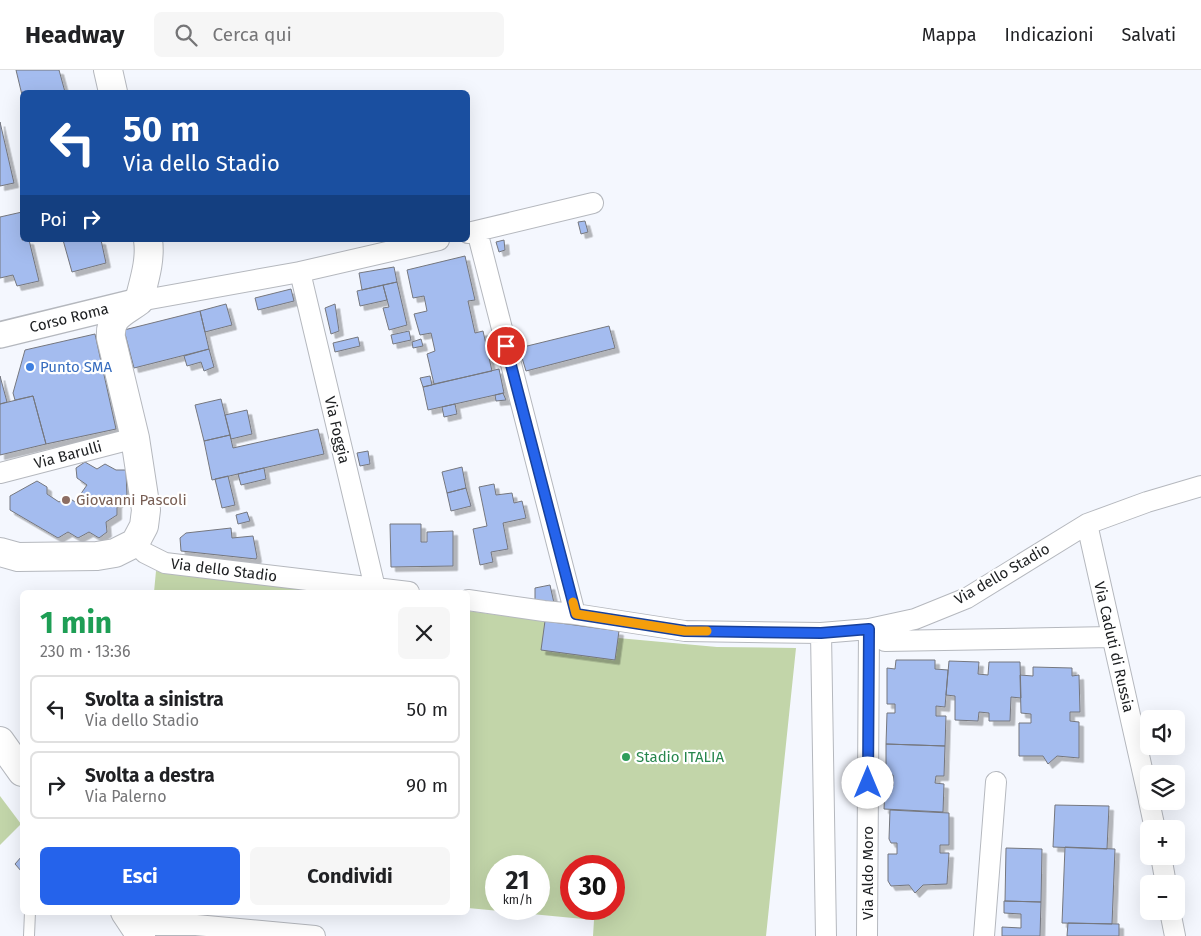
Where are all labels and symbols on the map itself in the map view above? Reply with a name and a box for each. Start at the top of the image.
street label: Corso Roma [28,299,110,337]
pin [485,325,527,367]
place label: Punto SMA [40,358,112,376]
marker: Punto SMA [24,361,36,373]
street label: Via Foggia [321,395,353,465]
street label: Via Barulli [32,437,104,473]
place label: Giovanni Pascoli [76,491,187,509]
marker: Giovanni Pascoli [60,494,72,506]
street label: Via dello Stadio [951,539,1053,609]
street label: Via dello Stadio [170,555,278,585]
street label: Via Caduti di Russia [1090,580,1138,714]
place label: Stadio ITALIA [636,748,725,766]
marker: Stadio ITALIA [620,751,632,763]
position arrow [841,756,893,808]
street label: Via Aldo Moro [859,826,877,920]
speed limit sign: 30 [560,855,625,920]

